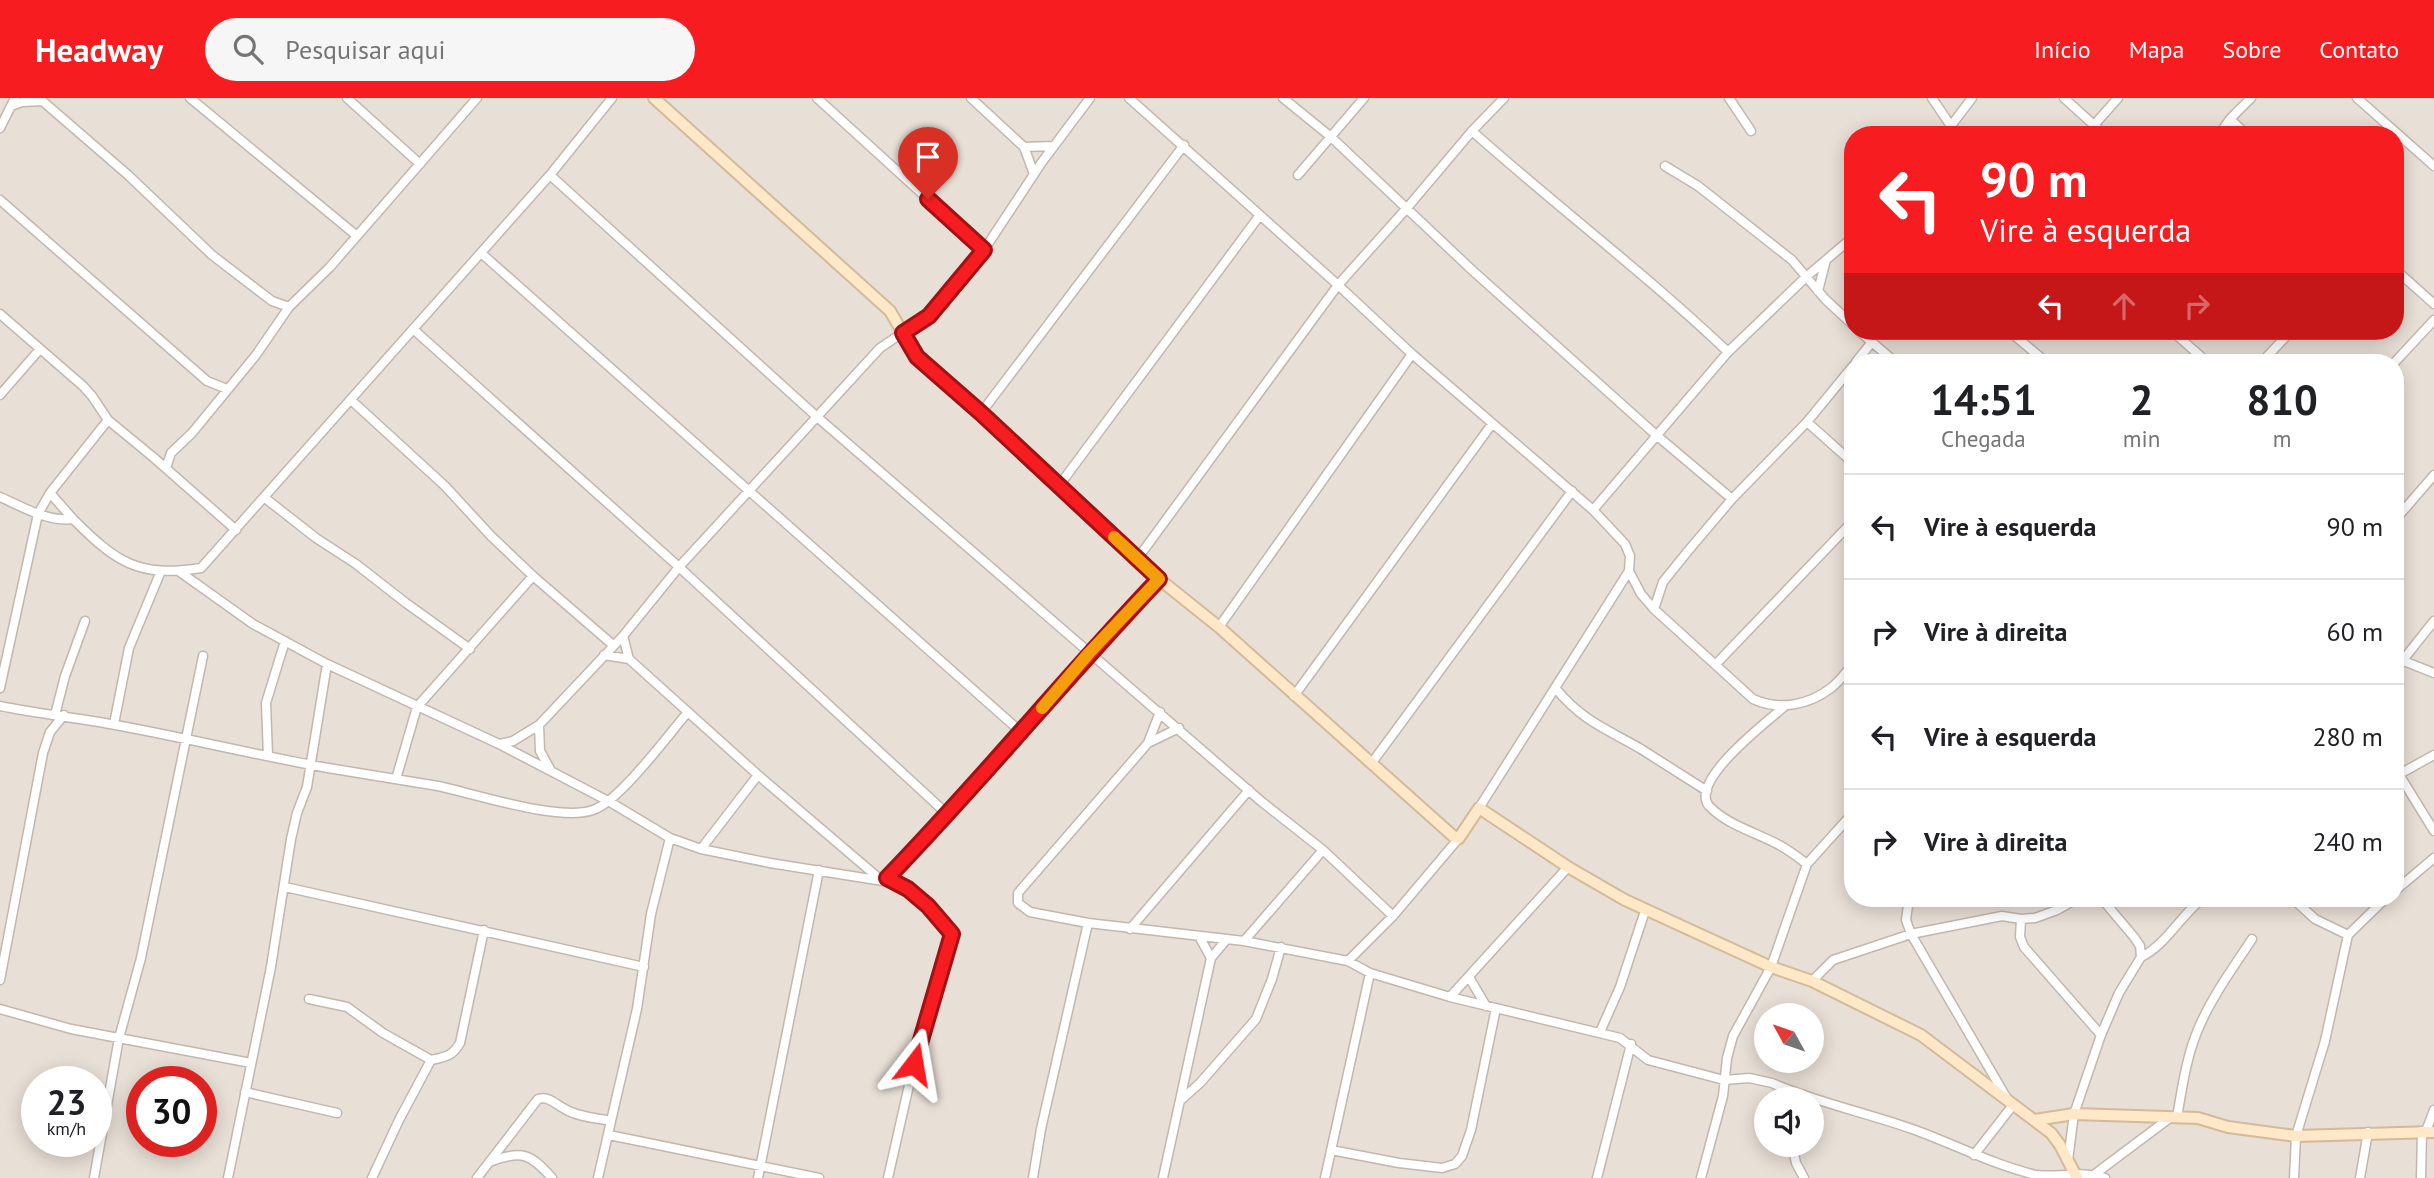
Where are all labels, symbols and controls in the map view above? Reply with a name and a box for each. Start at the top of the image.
search box [205,18,695,81]
text: Headway [35,28,163,71]
icon: search [229,30,267,68]
text: Pesquisar aqui [285,33,446,66]
text: Início [2034,34,2091,65]
text: Mapa [2129,34,2184,65]
text: Sobre [2222,34,2281,65]
text: Contato [2319,34,2399,65]
pin [898,127,958,199]
icon: arrive [909,138,947,176]
text: 90 m [1980,147,2087,211]
icon: left [1865,154,1956,245]
text: Vire à esquerda [1980,209,2191,251]
icon: left [2032,287,2070,325]
icon: ahead [2105,287,2143,325]
icon: right [2178,287,2216,325]
text: 14:51 [1930,372,2037,427]
text: 2 [2130,372,2153,427]
text: 810 [2246,372,2318,427]
text: Chegada [1941,424,2026,453]
text: min [2123,424,2160,453]
text: m [2273,424,2291,453]
icon: left [1865,508,1903,546]
text: Vire à esquerda [1924,510,2096,543]
text: 90 m [2327,510,2383,543]
icon: right [1865,613,1903,651]
text: Vire à direita [1924,615,2067,648]
text: 60 m [2327,615,2383,648]
icon: left [1865,718,1903,756]
text: Vire à esquerda [1924,720,2096,753]
text: 280 m [2312,720,2383,753]
icon: right [1865,823,1903,861]
text: Vire à direita [1924,825,2067,858]
text: 240 m [2312,825,2383,858]
north arrow [1754,1003,1824,1073]
map controls [1754,1003,1824,1157]
position arrow [877,1027,951,1101]
speed limit sign: 30 [126,1066,217,1157]
text: 23 [47,1079,86,1125]
button: sound [1754,1087,1824,1157]
text: km/h [47,1117,86,1140]

